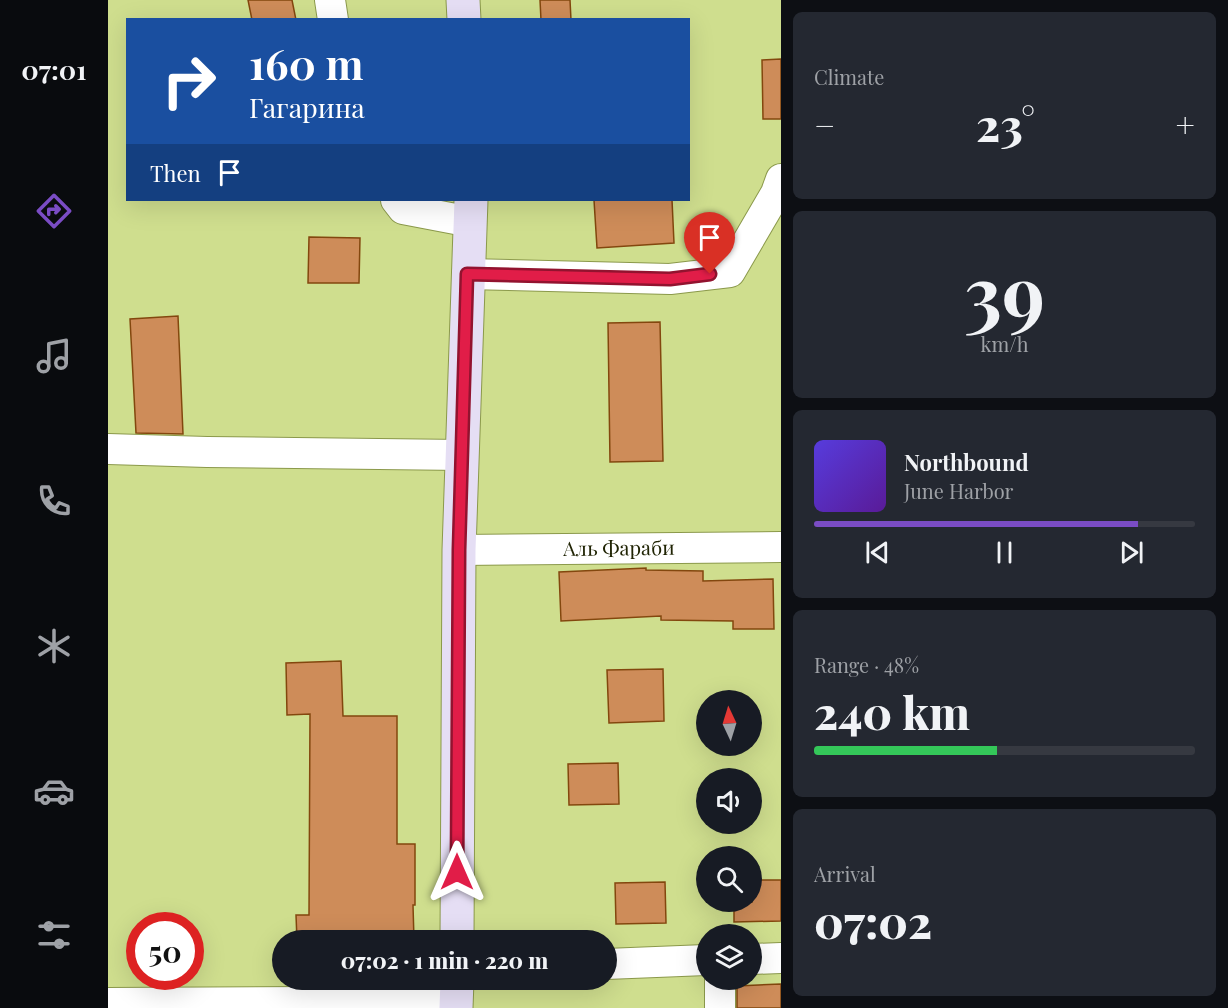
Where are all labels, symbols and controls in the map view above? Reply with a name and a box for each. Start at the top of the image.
text: 160 m [249,35,364,91]
icon: right [150,42,228,120]
text: 07:01 [21,51,87,87]
text: Climate [814,63,884,90]
text: Гагарина [249,89,365,125]
text: 23° [976,93,1035,153]
text: − [814,102,835,146]
text: + [1176,102,1195,146]
icon: arrive [213,156,246,189]
text: Then [150,158,201,188]
icon: directions [33,190,75,232]
pin [684,212,735,274]
icon: arrive [693,221,726,254]
text: 39 [964,239,1045,343]
text: km/h [981,330,1028,357]
icon: music [33,335,75,377]
text: Northbound [904,447,1029,477]
text: June Harbor [904,477,1014,504]
icon: phone [33,480,75,522]
street label: Аль Фараби [562,533,675,561]
icon: previous [861,536,894,569]
icon: pause [988,536,1021,569]
icon: next [1115,536,1148,569]
icon: climate [33,625,75,667]
text: Range · 48% [814,651,919,678]
text: 240 km [814,681,970,741]
north arrow [696,690,762,756]
map controls [696,690,762,990]
button: sound [696,768,762,834]
icon: car [33,770,75,812]
position arrow [425,840,489,904]
button: search [696,846,762,912]
text: Arrival [814,860,876,887]
text: 07:02 [814,890,932,950]
speed limit sign: 50 [126,912,204,990]
icon: filters [33,914,75,956]
button: layers [696,924,762,990]
text: 07:02 · 1 min · 220 m [341,945,548,975]

